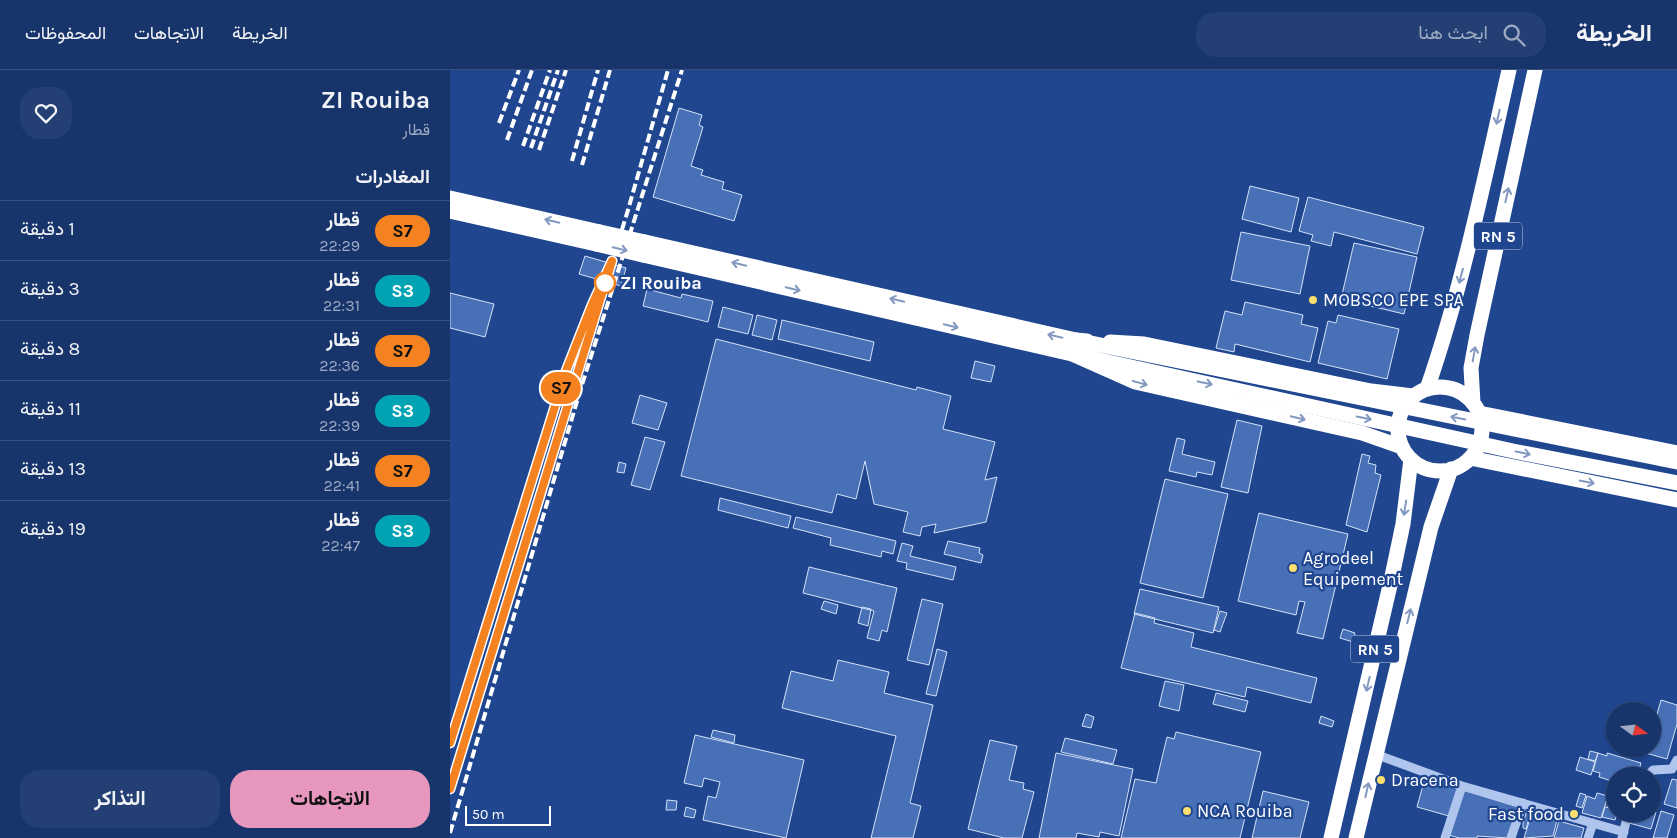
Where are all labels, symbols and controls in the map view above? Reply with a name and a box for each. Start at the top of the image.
search box [1196,12,1546,57]
text: الخريطة [1576,19,1652,47]
icon: search [1500,21,1528,49]
text: المحفوظات [25,22,106,44]
text: الاتجاهات [134,22,204,44]
text: الخريطة [232,22,288,44]
text: ابحث هنا [1418,22,1488,44]
text: ZI Rouiba [321,86,430,114]
button: heart [20,87,72,139]
one-way arrow [1493,109,1502,125]
text: قطار [402,120,430,139]
text: المغادرات [355,166,430,188]
one-way arrow [1503,188,1512,204]
text: قطار [326,209,360,231]
one-way arrow [545,216,561,225]
text: 1 دقيقة [20,218,75,240]
text: S7 [392,220,413,242]
road number: RN 5 [1474,223,1522,250]
text: 22:29 [319,236,360,255]
one-way arrow [611,245,627,254]
one-way arrow [731,258,747,268]
one-way arrow [1456,267,1465,283]
text: قطار [326,269,360,291]
marker: ZI Rouiba [594,272,616,294]
place label: ZI Rouiba [620,272,702,294]
text: 3 دقيقة [20,278,80,300]
text: S3 [391,280,414,302]
one-way arrow [785,285,801,294]
place label: MOBSCO EPE SPA [1323,289,1464,311]
marker: MOBSCO EPE SPA [1307,294,1319,306]
one-way arrow [889,295,905,304]
text: 22:31 [323,296,360,315]
one-way arrow [943,322,959,331]
text: قطار [326,329,360,351]
one-way arrow [1048,331,1064,340]
text: 8 دقيقة [20,338,80,360]
text: S7 [392,340,413,362]
one-way arrow [1469,346,1479,362]
text: 22:36 [319,356,360,375]
line badge: S7 [538,372,584,404]
text: S7 [551,377,571,399]
one-way arrow [1131,378,1147,388]
one-way arrow [1197,379,1213,388]
text: قطار [326,389,360,411]
text: 11 دقيقة [20,398,81,420]
text: S3 [391,400,414,422]
one-way arrow [1450,413,1466,422]
one-way arrow [1290,414,1306,423]
one-way arrow [1355,414,1371,423]
text: 22:39 [319,416,360,435]
one-way arrow [1514,448,1530,458]
text: قطار [326,449,360,471]
text: 13 دقيقة [20,458,86,480]
text: S7 [392,460,413,482]
text: 22:41 [324,476,360,495]
one-way arrow [1578,477,1594,487]
one-way arrow [1400,499,1410,515]
text: قطار [326,509,360,531]
text: 19 دقيقة [20,518,86,540]
text: S3 [391,520,414,542]
text: 22:47 [321,536,360,555]
place label: Agrodeel Equipement [1303,547,1404,590]
marker: Agrodeel Equipement [1287,562,1299,574]
one-way arrow [1405,608,1414,624]
road number: RN 5 [1351,636,1399,662]
one-way arrow [1363,675,1372,691]
north arrow [1606,702,1661,758]
map controls [1606,702,1661,822]
button: locate [1606,767,1661,822]
place label: Dracena [1391,769,1459,791]
button: التذاكر [20,770,220,828]
button: الاتجاهات [230,770,430,828]
marker: Dracena [1375,774,1387,786]
one-way arrow [1363,783,1372,799]
place label: NCA Rouiba [1197,800,1293,822]
scale bar [465,803,551,826]
place label: Fast food [1488,803,1564,825]
marker: NCA Rouiba [1181,805,1193,817]
text: 50 m [472,806,505,823]
marker: Fast food [1568,808,1580,820]

